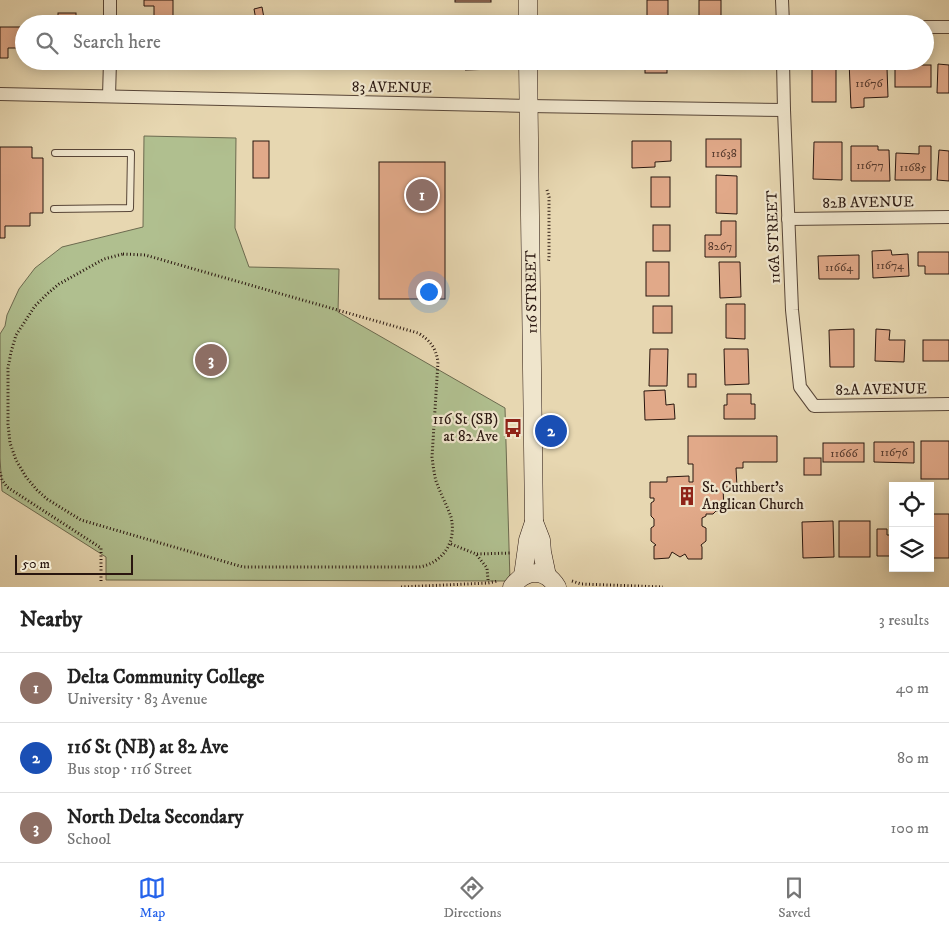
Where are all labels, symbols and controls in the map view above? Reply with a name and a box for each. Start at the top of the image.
search box [15,15,934,70]
icon: search [33,29,61,57]
text: Search here [73,31,161,54]
house number: 11676 [855,76,884,91]
street label: 83 AVENUE [352,77,433,98]
house number: 11638 [711,146,737,161]
house number: 11677 [856,158,884,173]
house number: 11685 [900,160,927,175]
pin: 1 [406,176,438,214]
street label: 116A STREET [762,189,785,284]
street label: 82B AVENUE [822,192,914,213]
house number: 8267 [708,239,732,254]
street label: 116 STREET [521,249,542,334]
house number: 11674 [876,258,905,273]
house number: 11664 [825,260,854,275]
your location [416,279,442,305]
pin: 3 [195,341,227,379]
street label: 82A AVENUE [835,379,927,400]
place label: 116 St (SB) at 82 Ave [433,410,498,446]
pin: 2 [535,412,567,450]
bus stop icon: 116 St (SB) at 82 Ave [502,417,524,439]
house number: 11676 [880,445,909,460]
house number: 11666 [830,446,859,461]
place label: St. Cuthbert's Anglican Church [702,478,804,514]
map controls [889,482,934,572]
button: locate [889,482,934,527]
building icon: St. Cuthbert's Anglican Church [676,485,698,507]
button: layers [889,527,934,572]
scale bar [15,552,132,575]
text: 50 m [22,555,50,573]
text: Nearby [20,607,82,633]
text: 3 results [879,610,929,630]
text: Delta Community College [67,666,264,689]
text: 1 [33,678,39,698]
text: 40 m [896,678,929,698]
text: University · 83 Avenue [67,689,207,709]
text: 116 St (NB) at 82 Ave [67,736,228,759]
text: 2 [32,748,40,768]
text: 80 m [897,748,929,768]
text: Bus stop · 116 Street [67,759,192,779]
text: North Delta Secondary [67,806,243,829]
text: 3 [33,818,39,838]
text: 100 m [891,818,929,838]
text: School [67,829,111,849]
tab: Map [138,874,166,922]
tab: Directions [443,874,501,922]
tab: Saved [778,874,811,922]

